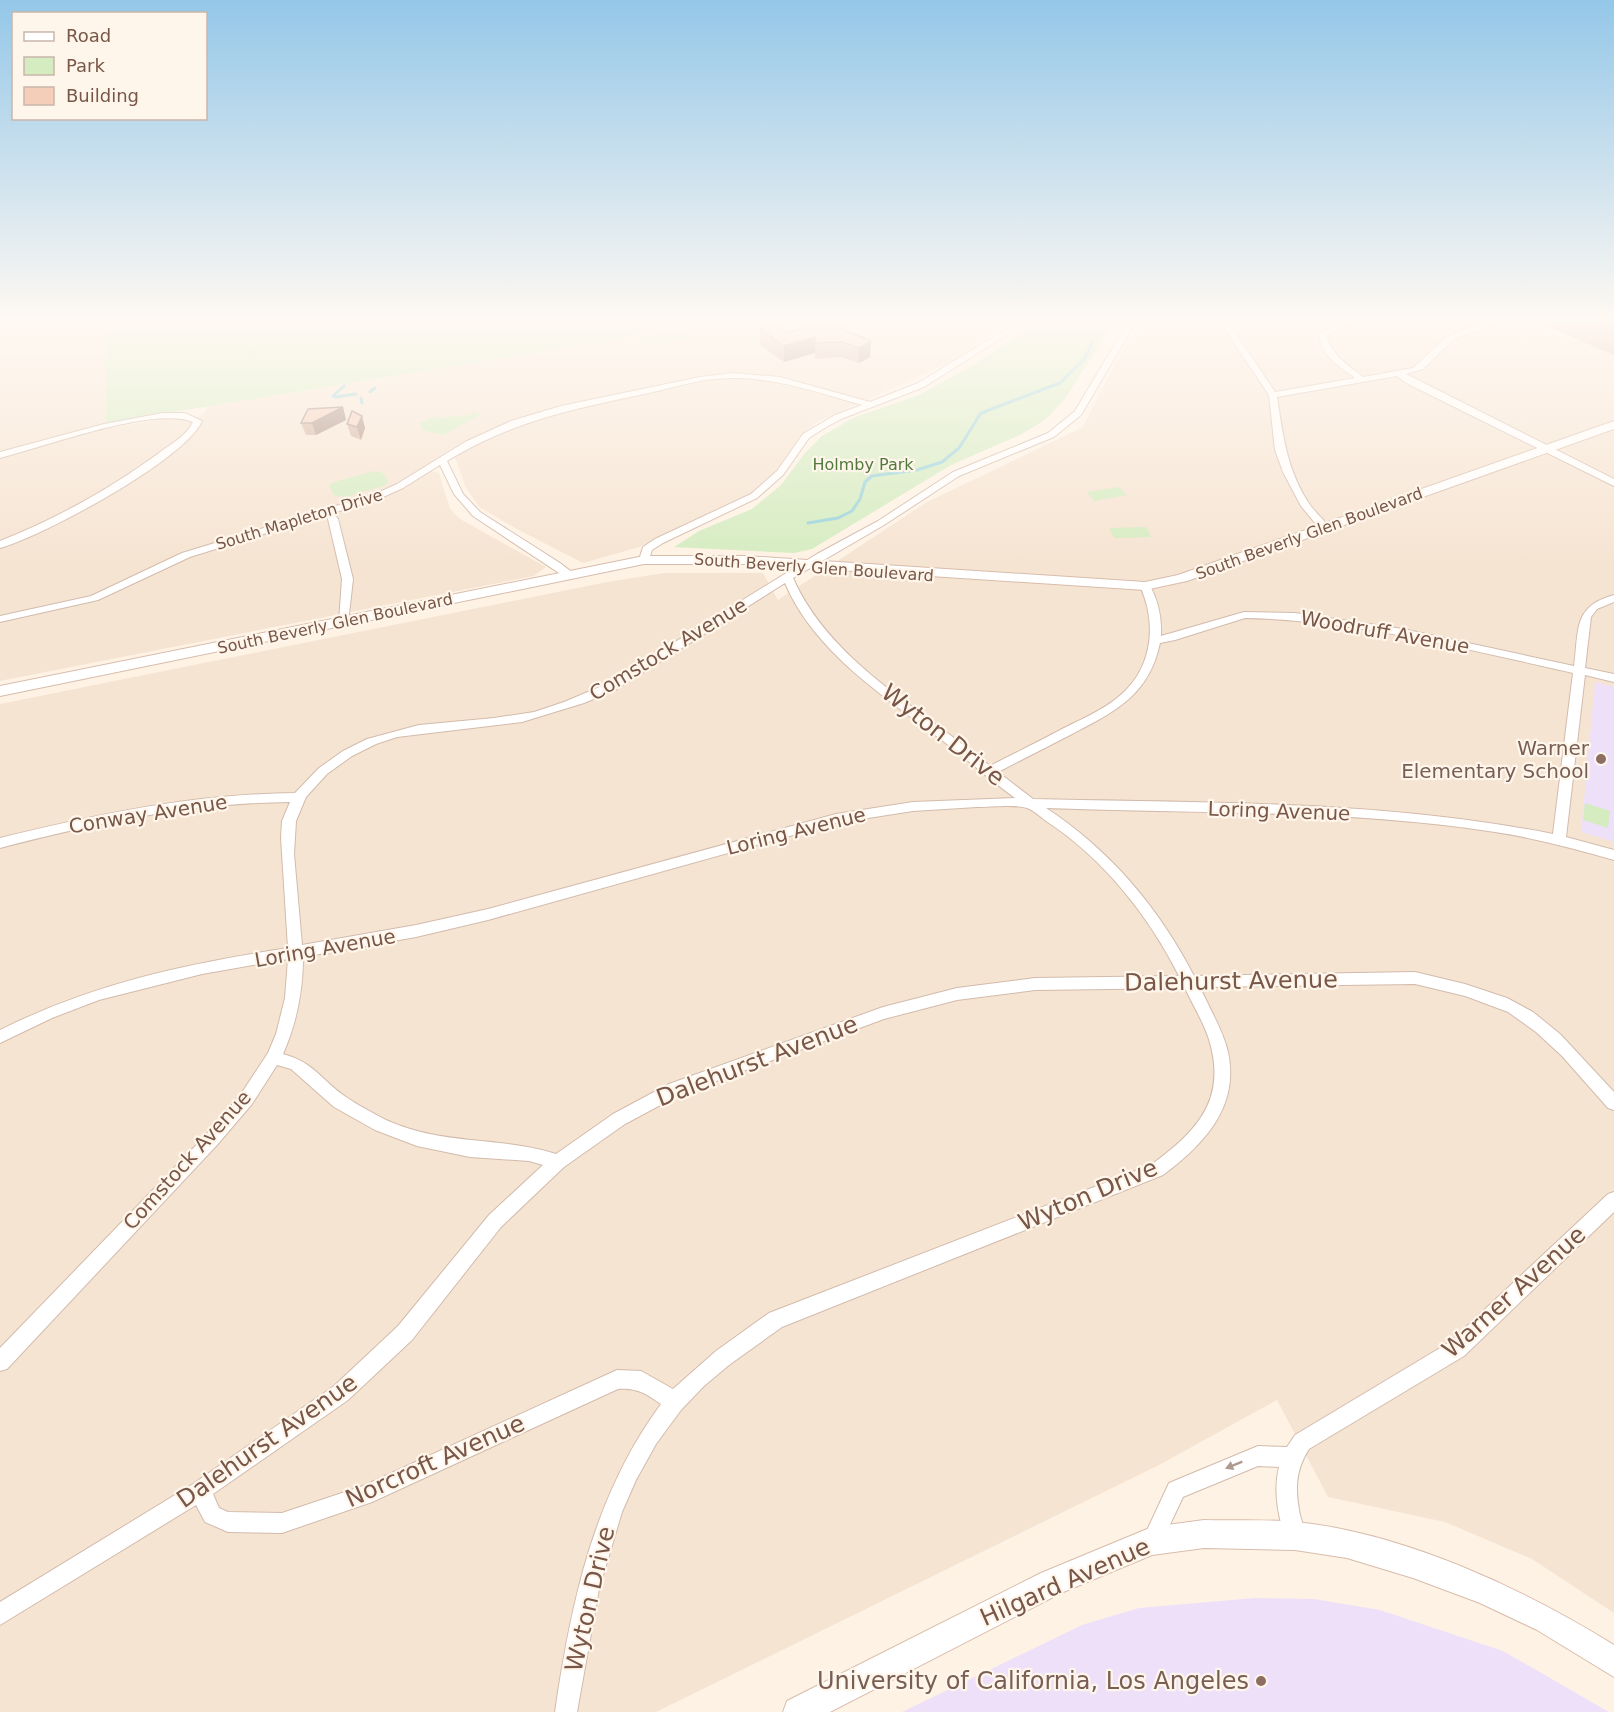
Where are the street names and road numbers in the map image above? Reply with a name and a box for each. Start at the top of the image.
street label: South Beverly Glen Boulevard [1193,483,1425,583]
street label: South Mapleton Drive [213,485,385,554]
street label: South Beverly Glen Boulevard [694,550,934,585]
street label: South Beverly Glen Boulevard [216,589,455,658]
street label: Comstock Avenue [585,593,751,705]
street label: Woodruff Avenue [1299,605,1471,659]
street label: Wyton Drive [876,678,1010,792]
street label: Conway Avenue [67,790,229,838]
street label: Loring Avenue [1207,797,1351,825]
street label: Loring Avenue [724,802,868,860]
street label: Loring Avenue [253,924,397,972]
street label: Dalehurst Avenue [1124,965,1338,997]
street label: Dalehurst Avenue [652,1010,862,1112]
street label: Comstock Avenue [118,1085,256,1235]
street label: Wyton Drive [1014,1153,1162,1237]
street label: Warner Avenue [1437,1220,1591,1364]
street label: Dalehurst Avenue [171,1368,363,1514]
street label: Norcroft Avenue [341,1409,529,1513]
street label: Wyton Drive [560,1524,620,1674]
street label: Hilgard Avenue [976,1532,1154,1632]

